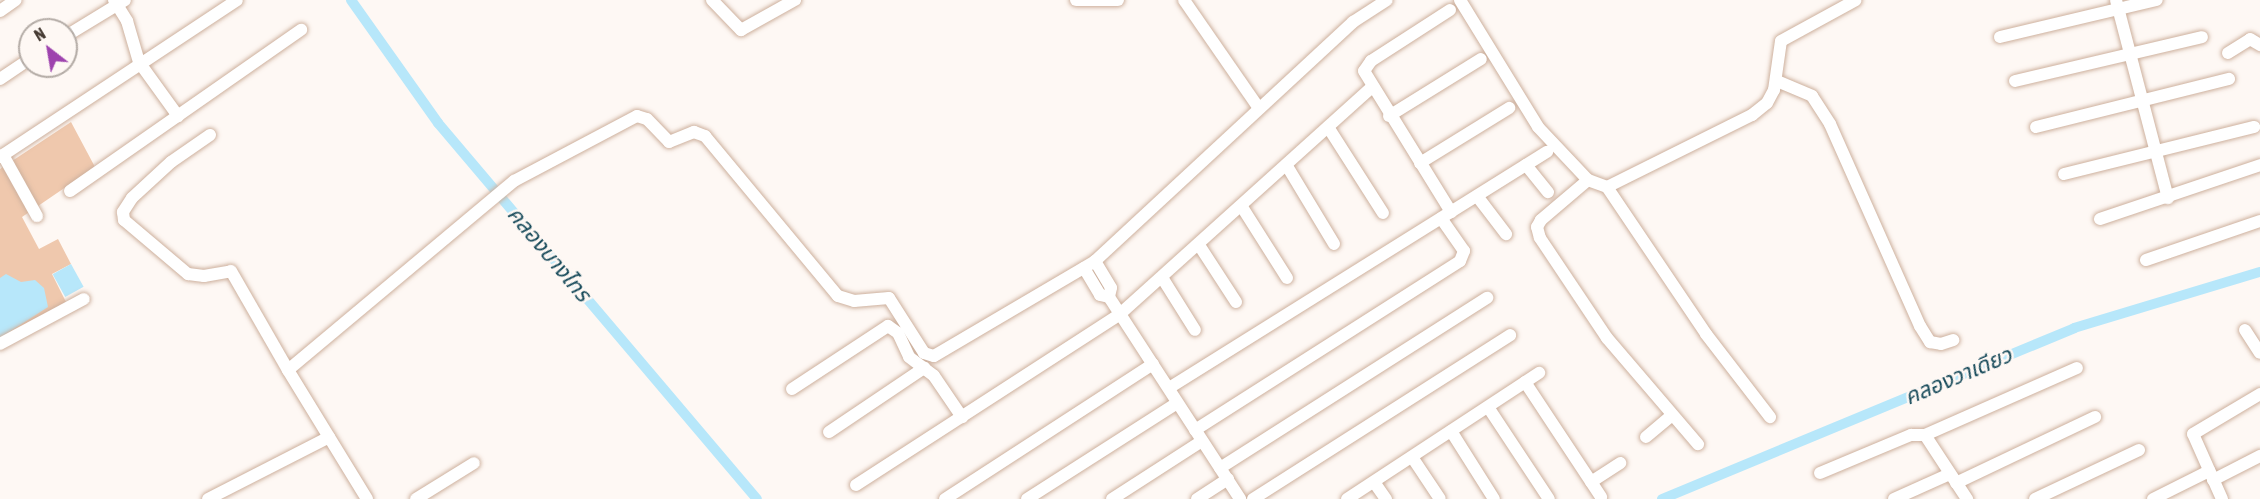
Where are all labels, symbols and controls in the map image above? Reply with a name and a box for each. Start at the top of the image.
north arrow [18,18,78,78]
text: N [31,24,48,44]
water label: คลองบางไทร [502,201,596,307]
water label: คลองวาเดียว [1900,342,2016,410]

